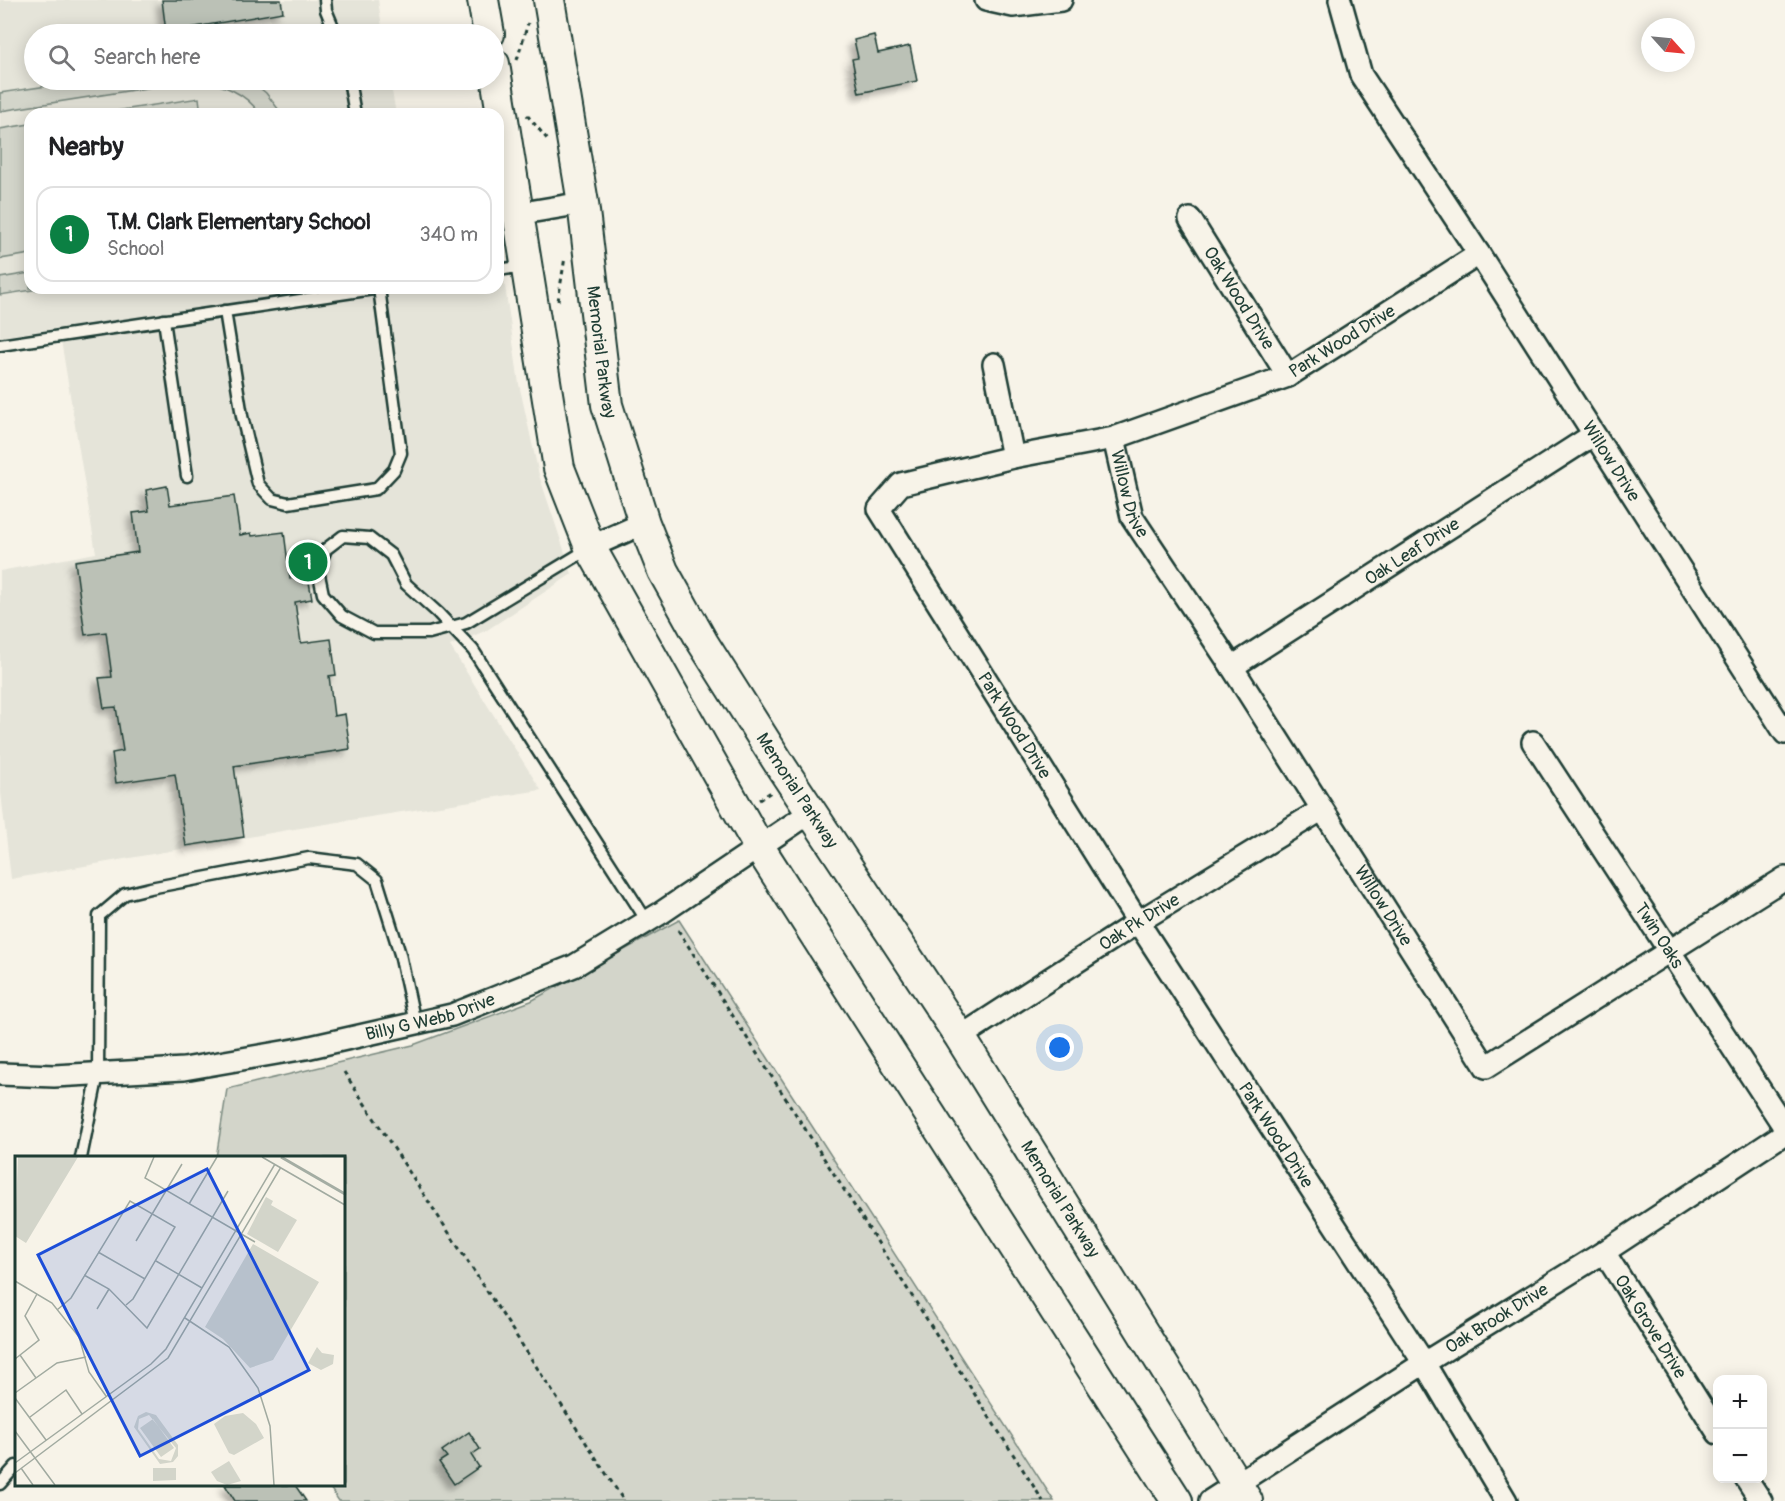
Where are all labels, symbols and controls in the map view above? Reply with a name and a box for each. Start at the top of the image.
north arrow [1641,18,1695,72]
search box [24,24,504,90]
icon: search [45,41,78,74]
text: Search here [93,43,200,71]
text: Nearby [48,131,124,163]
text: T.M. Clark Elementary School [107,208,371,236]
text: 1 [66,222,73,247]
text: 340 m [419,222,478,247]
text: School [107,236,164,261]
street label: Oak Wood Drive [1198,242,1280,354]
street label: Memorial Parkway [581,285,622,422]
street label: Park Wood Drive [1285,299,1400,383]
street label: Willow Drive [1577,417,1645,506]
street label: Willow Drive [1105,448,1154,543]
street label: Oak Leaf Drive [1361,513,1464,591]
pin: 1 [288,540,328,584]
street label: Park Wood Drive [972,668,1056,783]
street label: Memorial Parkway [751,729,843,853]
street label: Willow Drive [1349,861,1417,951]
street label: Oak Pk Drive [1095,888,1184,956]
street label: Twin Oaks [1629,898,1689,973]
street label: Billy G Webb Drive [363,988,499,1046]
your location [1045,1033,1074,1062]
street label: Park Wood Drive [1233,1078,1318,1193]
street label: Memorial Parkway [1015,1137,1105,1262]
inset map [15,1156,345,1486]
street label: Oak Grove Drive [1609,1271,1692,1383]
street label: Oak Brook Drive [1441,1278,1553,1359]
map controls [1713,1375,1767,1483]
button: + [1713,1375,1767,1429]
button: − [1713,1429,1767,1483]

